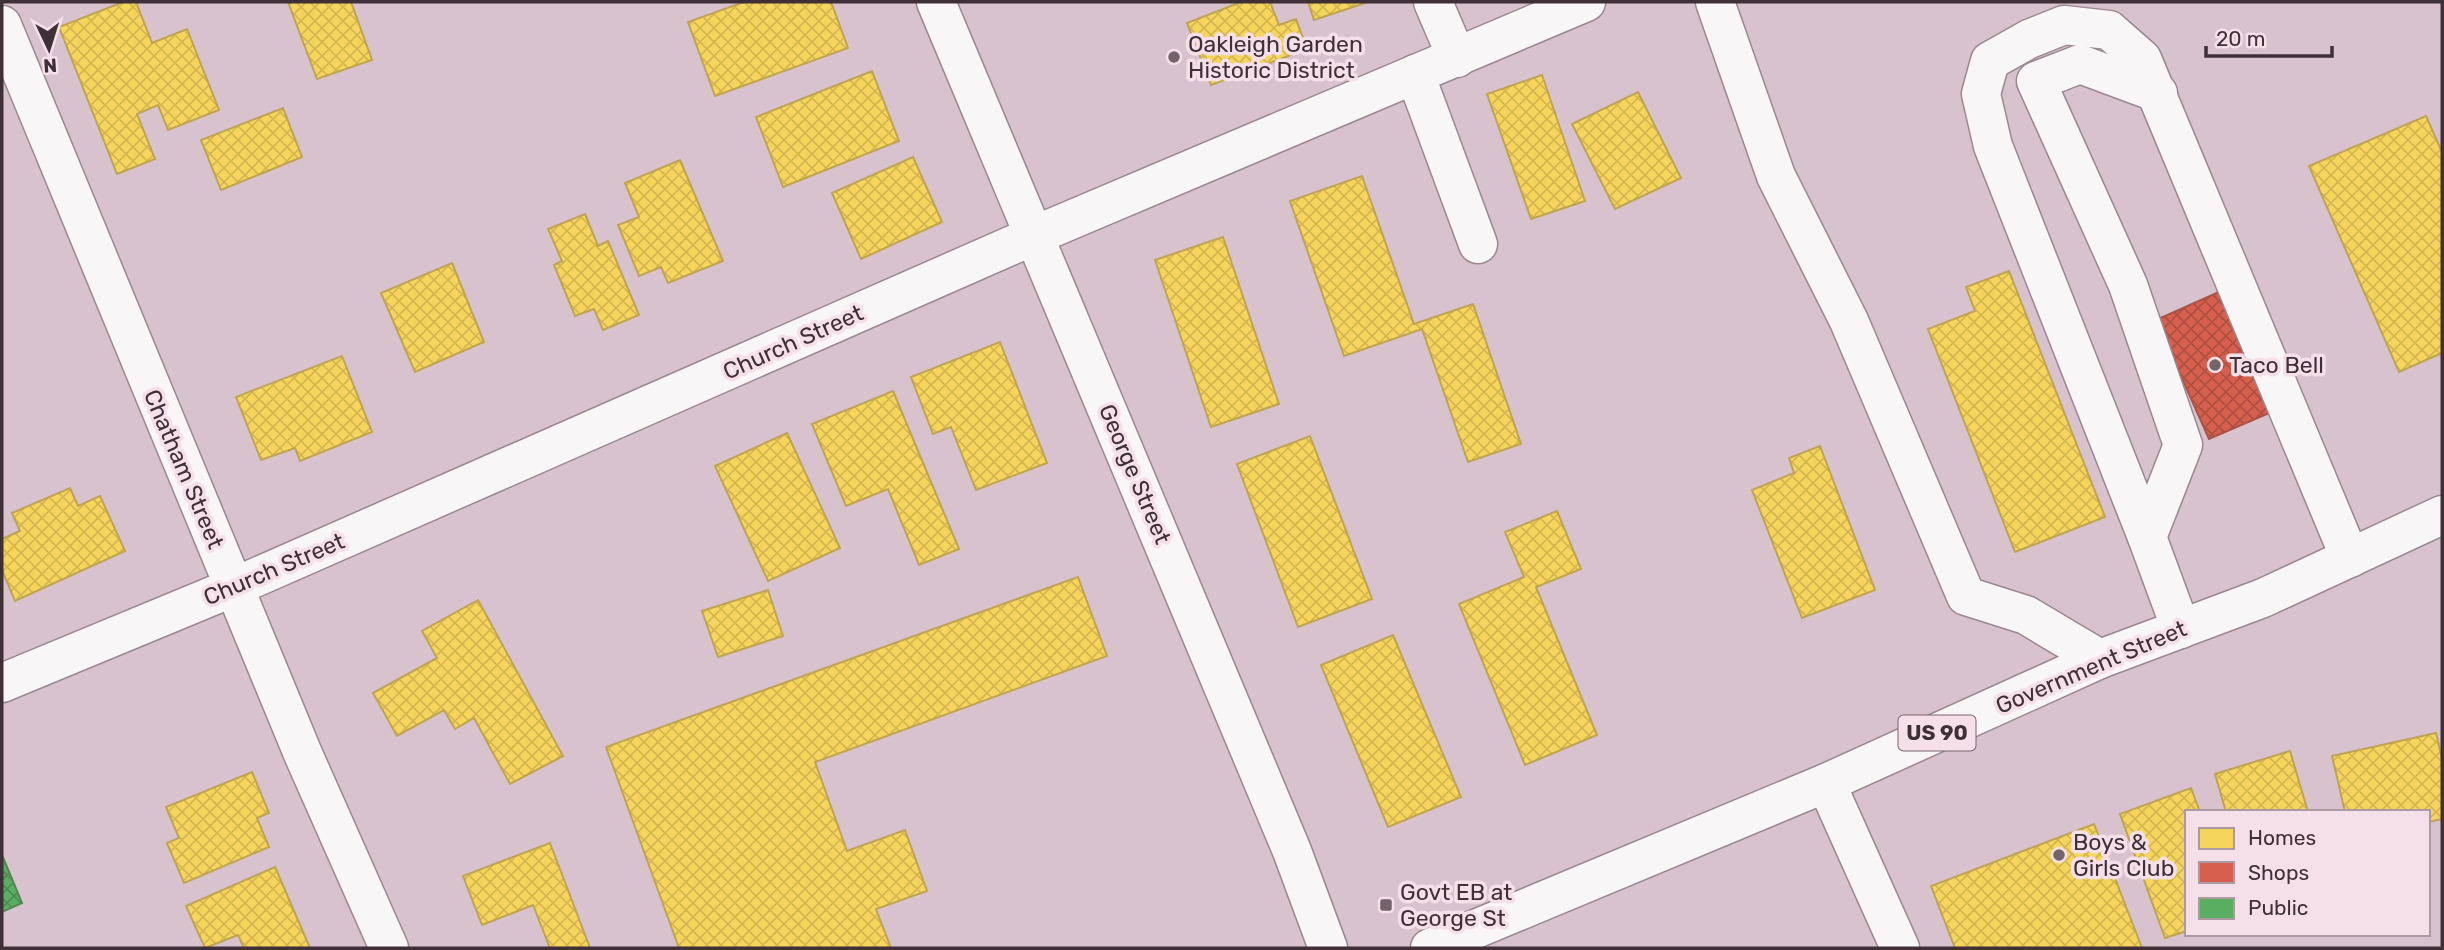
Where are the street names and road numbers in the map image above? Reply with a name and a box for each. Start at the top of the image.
street label: Church Street [719,299,867,385]
street label: Chatham Street [138,385,230,553]
street label: George Street [1093,400,1177,548]
street label: Church Street [199,527,349,611]
street label: Government Street [1991,614,2191,720]
road number: US 90 [1898,716,1976,750]

